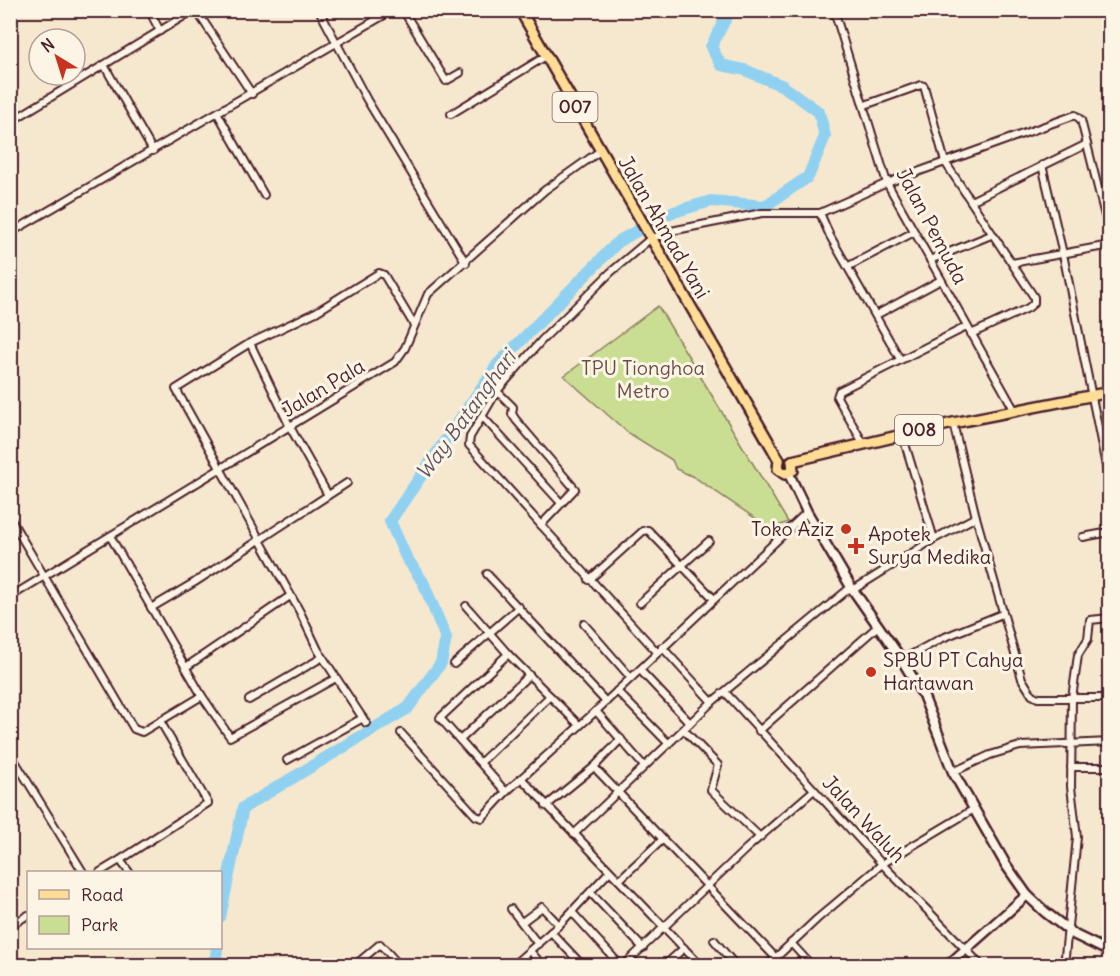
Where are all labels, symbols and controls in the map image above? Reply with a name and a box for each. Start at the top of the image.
north arrow [27,27,87,87]
text: N [37,34,58,56]
road number: 007 [552,92,598,122]
street label: Jalan Ahmad Yani [613,151,715,303]
street label: Jalan Pemuda [891,163,974,288]
water label: Way Batanghari [410,343,523,485]
street label: Jalan Pala [277,353,369,422]
park label: TPU Tionghoa Metro [581,355,705,403]
road number: 008 [895,415,943,445]
place label: Toko Aziz [751,516,834,541]
place label: Apotek Surya Medika [868,521,991,569]
marker: Toko Aziz [839,522,853,536]
marker: Apotek Surya Medika [849,539,863,553]
place label: SPBU PT Cahya Hartawan [883,647,1024,695]
marker: SPBU PT Cahya Hartawan [864,665,878,679]
street label: Jalan Waluh [818,770,911,868]
legend [27,871,222,949]
text: Road [81,883,124,906]
text: Park [81,913,118,936]

